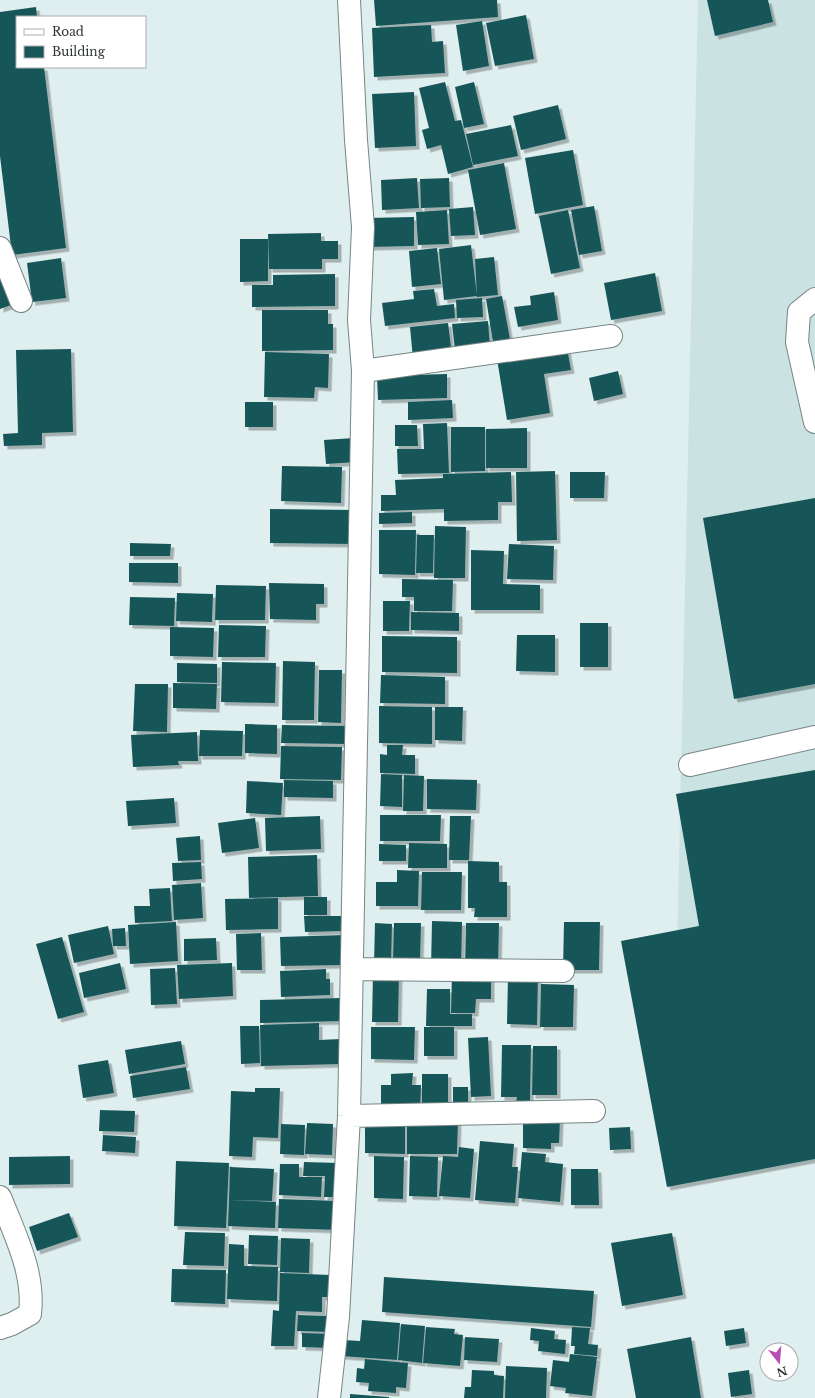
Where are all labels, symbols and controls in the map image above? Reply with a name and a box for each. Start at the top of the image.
legend [16,16,146,68]
text: Road [52,24,84,39]
text: Building [52,44,106,59]
north arrow [759,1342,799,1382]
text: N [774,1363,789,1380]

